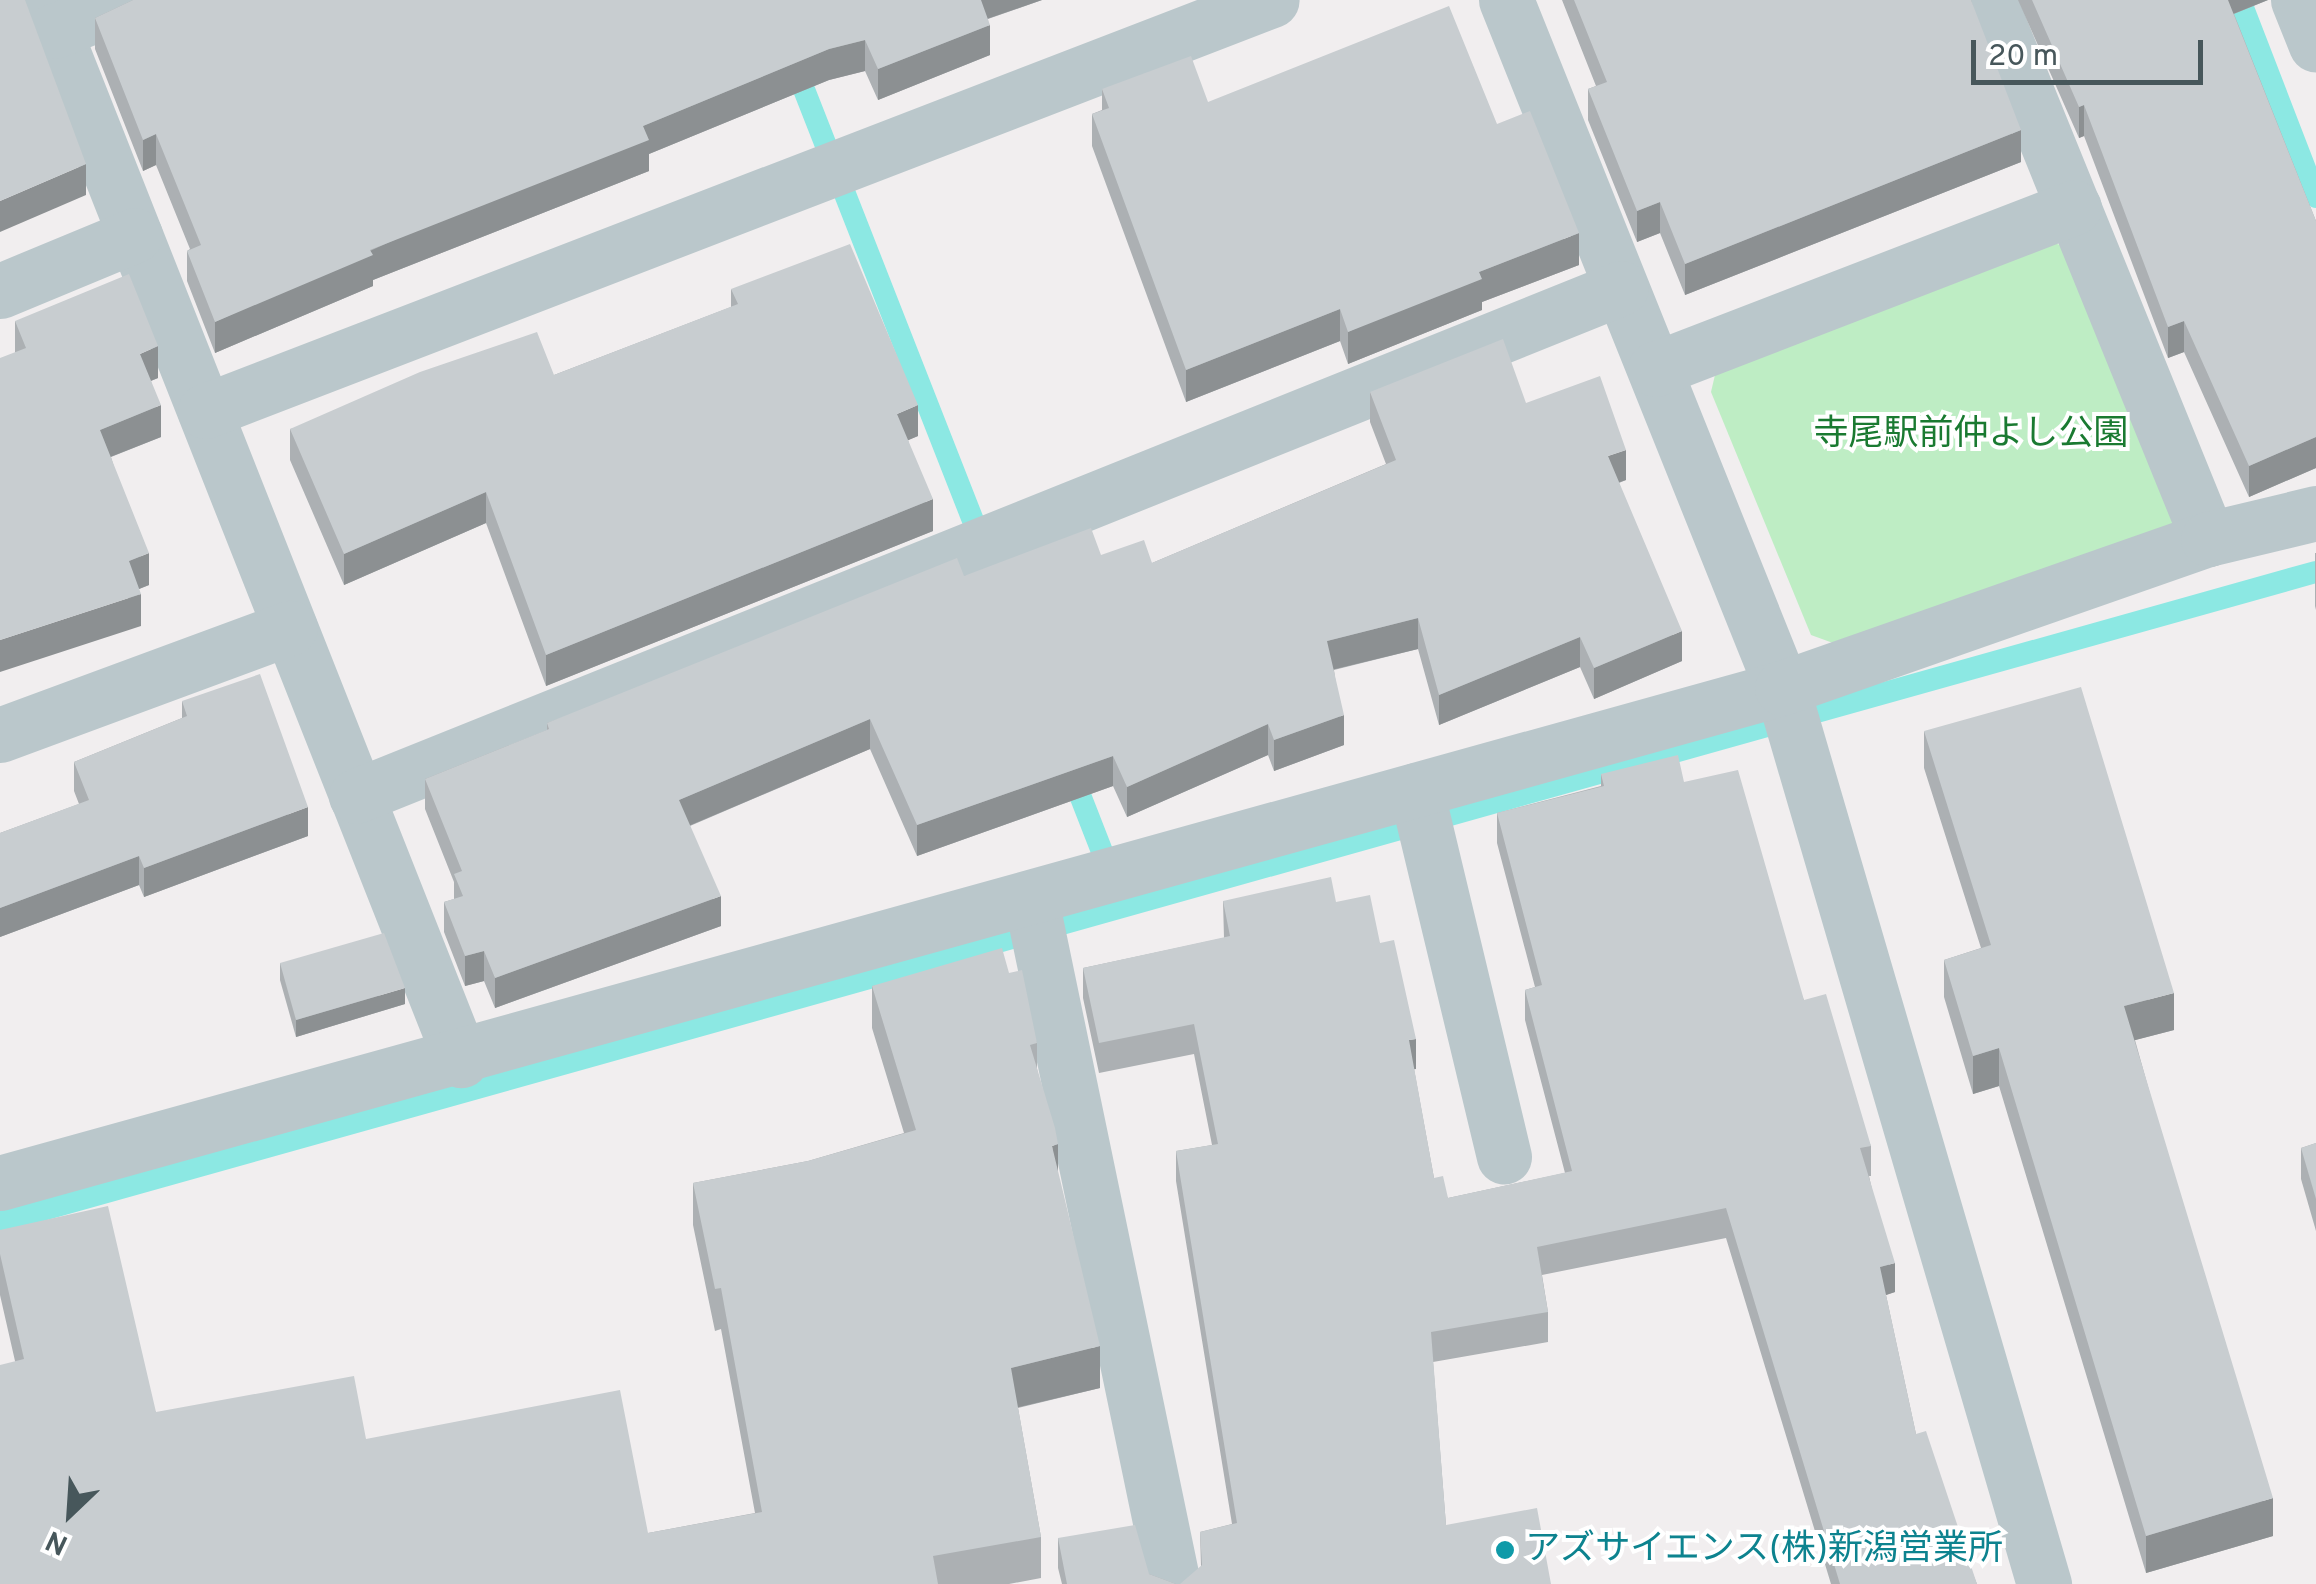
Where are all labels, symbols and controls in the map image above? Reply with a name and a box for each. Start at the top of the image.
scale bar [1976,20,2208,82]
text: 20 m [1988,39,2058,76]
park label: 寺尾駅前仲よし公園 [1814,414,2128,456]
north arrow [20,1464,120,1564]
text: N [41,1521,74,1562]
place label: アズサイエンス(株)新潟営業所 [1525,1529,2004,1571]
marker: アズサイエンス(株)新潟営業所 [1494,1539,1516,1561]

